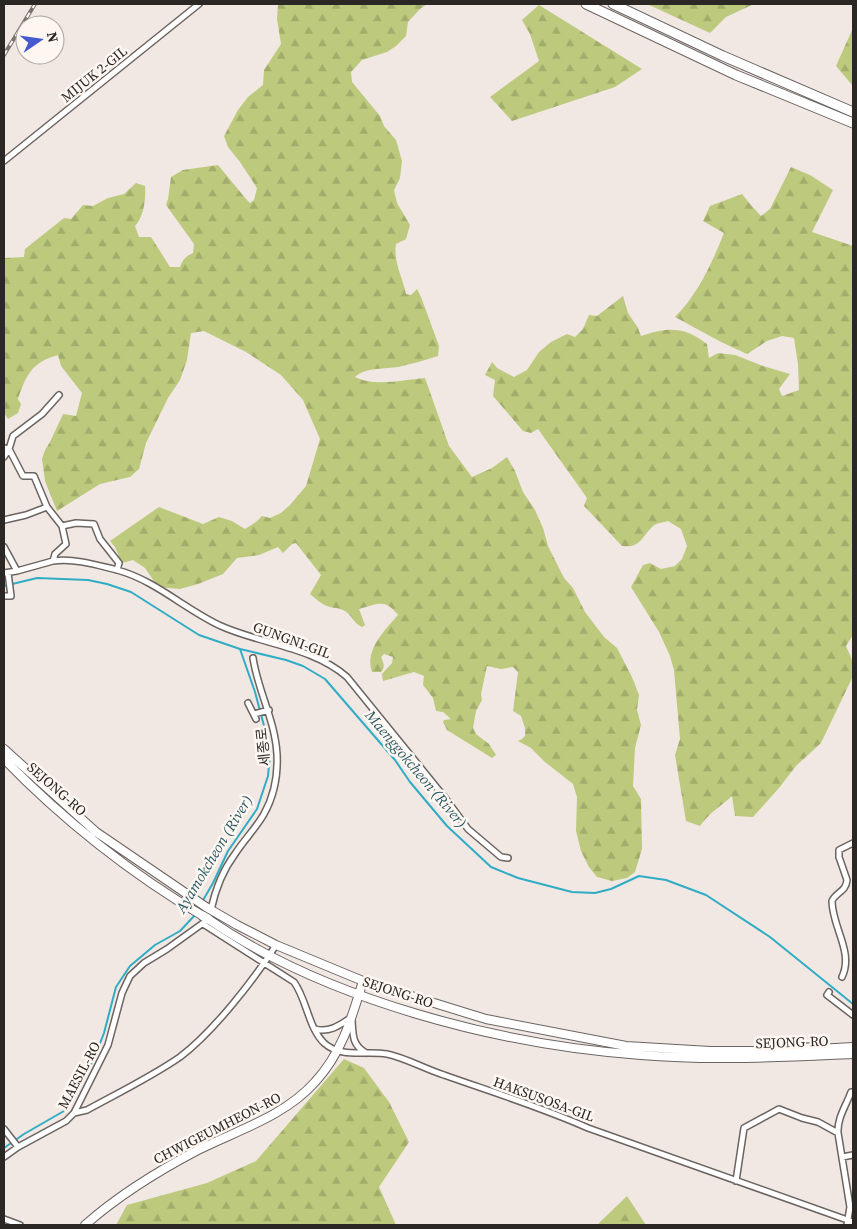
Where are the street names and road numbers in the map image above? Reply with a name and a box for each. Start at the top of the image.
street label: MIJUK 2-GIL [57,41,131,107]
street label: GUNGNI-GIL [250,617,334,663]
street label: 세종로 [251,727,275,767]
street label: SEJONG-RO [23,757,91,821]
street label: SEJONG-RO [360,971,436,1013]
street label: SEJONG-RO [755,1031,829,1053]
street label: MAESIL-RO [53,1038,105,1112]
street label: HAKSUSOSA-GIL [491,1071,597,1127]
street label: CHWIGEUMHEON-RO [150,1087,284,1169]

